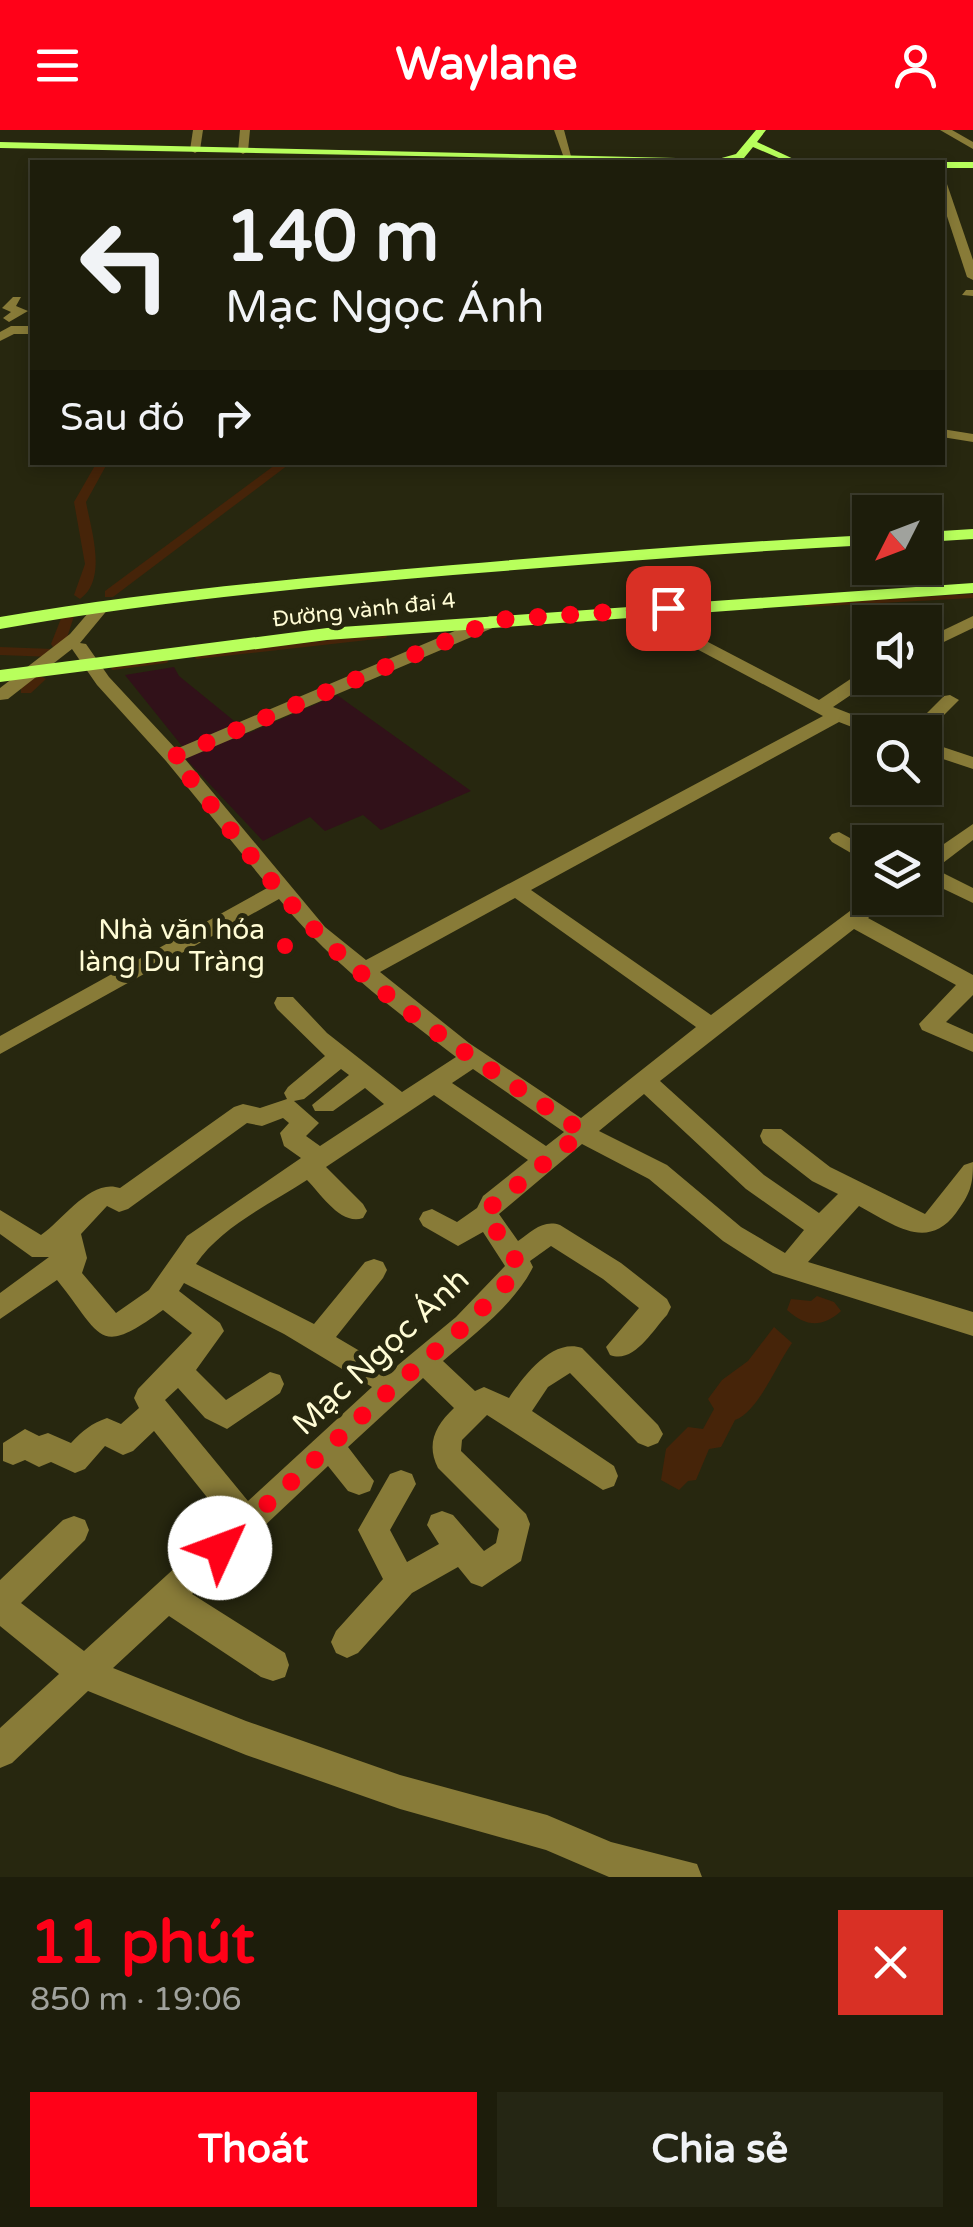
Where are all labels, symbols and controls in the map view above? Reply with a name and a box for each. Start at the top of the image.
icon: menu [30,38,85,93]
text: Waylane [395,38,578,92]
icon: person [888,38,943,93]
text: 140 m [225,196,439,280]
icon: left [60,200,190,330]
text: Mạc Ngọc Ánh [225,281,545,335]
icon: right [205,390,260,445]
text: Sau đó [60,395,185,441]
north arrow [852,495,942,585]
map controls [852,495,942,915]
pin [626,566,711,651]
icon: arrive [641,581,696,636]
street label: Đường vành đai 4 [271,587,457,633]
button: sound [852,605,942,695]
button: search [852,715,942,805]
button: layers [852,825,942,915]
place label: Nhà văn hóa làng Du Tràng [79,913,265,979]
marker: Nhà văn hóa làng Du Tràng [274,935,296,957]
street label: Mạc Ngọc Ánh [284,1260,477,1443]
position arrow [168,1496,272,1600]
text: 11 phút [30,1907,255,1979]
button: close [838,1910,943,2015]
text: 850 m · 19:06 [30,1981,242,2019]
button: Thoát [30,2092,477,2207]
button: Chia sẻ [497,2092,943,2207]

